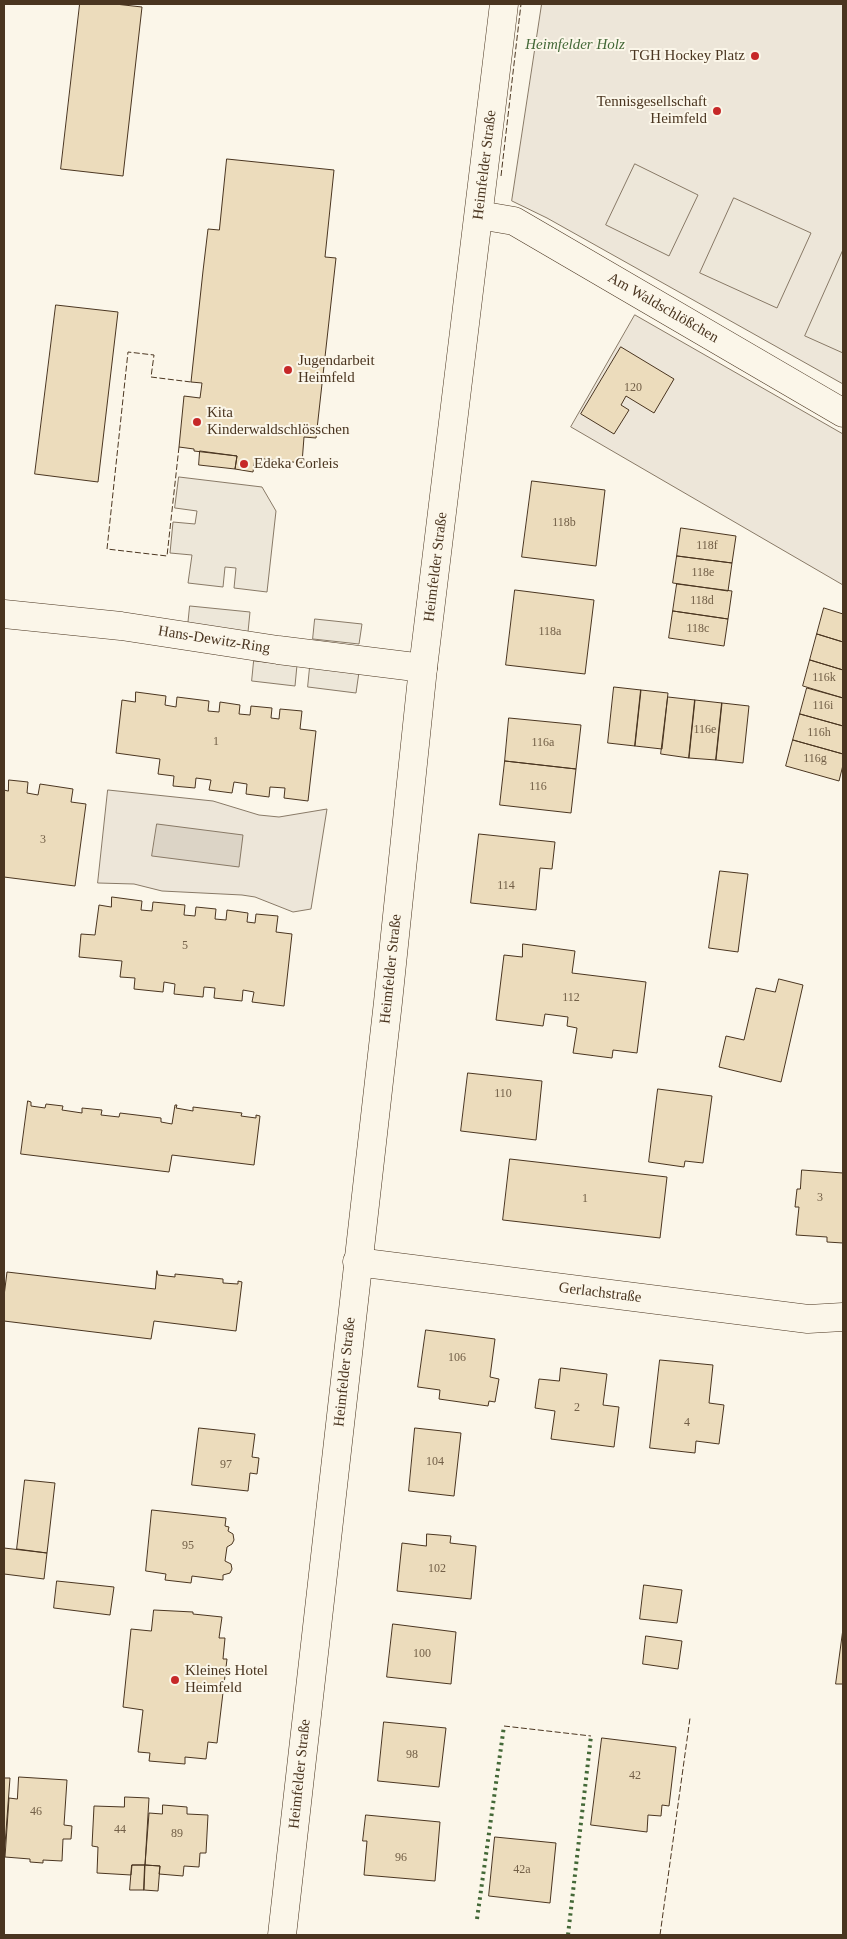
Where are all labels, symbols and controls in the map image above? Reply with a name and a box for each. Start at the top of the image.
park label: Heimfelder Holz [525,36,625,54]
place label: TGH Hockey Platz [630,47,745,65]
marker: TGH Hockey Platz [749,50,761,62]
place label: Tennisgesellschaft Heimfeld [596,93,707,128]
marker: Tennisgesellschaft Heimfeld [711,105,723,117]
street label: Heimfelder Straße [469,109,501,221]
street label: Am Waldschlößchen [604,269,722,347]
place label: Jugendarbeit Heimfeld [298,352,375,387]
marker: Jugendarbeit Heimfeld [282,364,294,376]
house number: 120 [624,381,642,395]
place label: Kita Kinderwaldschlösschen [207,404,349,439]
marker: Kita Kinderwaldschlösschen [191,416,203,428]
place label: Edeka Corleis [254,455,339,473]
marker: Edeka Corleis [238,458,250,470]
street label: Heimfelder Straße [420,511,452,623]
house number: 118b [552,516,576,530]
house number: 118f [696,539,718,553]
house number: 118e [692,566,714,580]
house number: 118d [690,594,714,608]
street label: Hans-Dewitz-Ring [157,622,271,658]
house number: 118c [687,622,709,636]
house number: 118a [539,625,561,639]
house number: 116k [812,671,836,685]
house number: 116i [813,699,833,713]
house number: 116e [694,723,716,737]
house number: 116h [807,726,831,740]
house number: 1 [213,735,219,749]
house number: 116a [532,736,554,750]
house number: 116g [803,752,827,766]
house number: 116 [529,780,547,794]
house number: 3 [40,833,46,847]
house number: 114 [497,879,515,893]
street label: Heimfelder Straße [376,913,406,1025]
house number: 5 [182,939,188,953]
house number: 112 [562,991,580,1005]
house number: 110 [494,1087,512,1101]
house number: 3 [817,1191,823,1205]
house number: 1 [582,1192,588,1206]
street label: Gerlachstraße [558,1279,642,1307]
street label: Heimfelder Straße [330,1316,360,1428]
house number: 106 [448,1351,466,1365]
house number: 2 [574,1401,580,1415]
house number: 4 [684,1416,690,1430]
house number: 104 [426,1455,444,1469]
house number: 97 [220,1458,232,1472]
house number: 95 [182,1539,194,1553]
house number: 102 [428,1562,446,1576]
house number: 100 [413,1647,431,1661]
place label: Kleines Hotel Heimfeld [185,1662,268,1697]
marker: Kleines Hotel Heimfeld [169,1674,181,1686]
street label: Heimfelder Straße [285,1718,315,1830]
house number: 98 [406,1748,418,1762]
house number: 42 [629,1769,641,1783]
house number: 46 [30,1805,42,1819]
house number: 44 [114,1823,126,1837]
house number: 89 [171,1827,183,1841]
house number: 96 [395,1851,407,1865]
house number: 42a [513,1863,531,1877]

